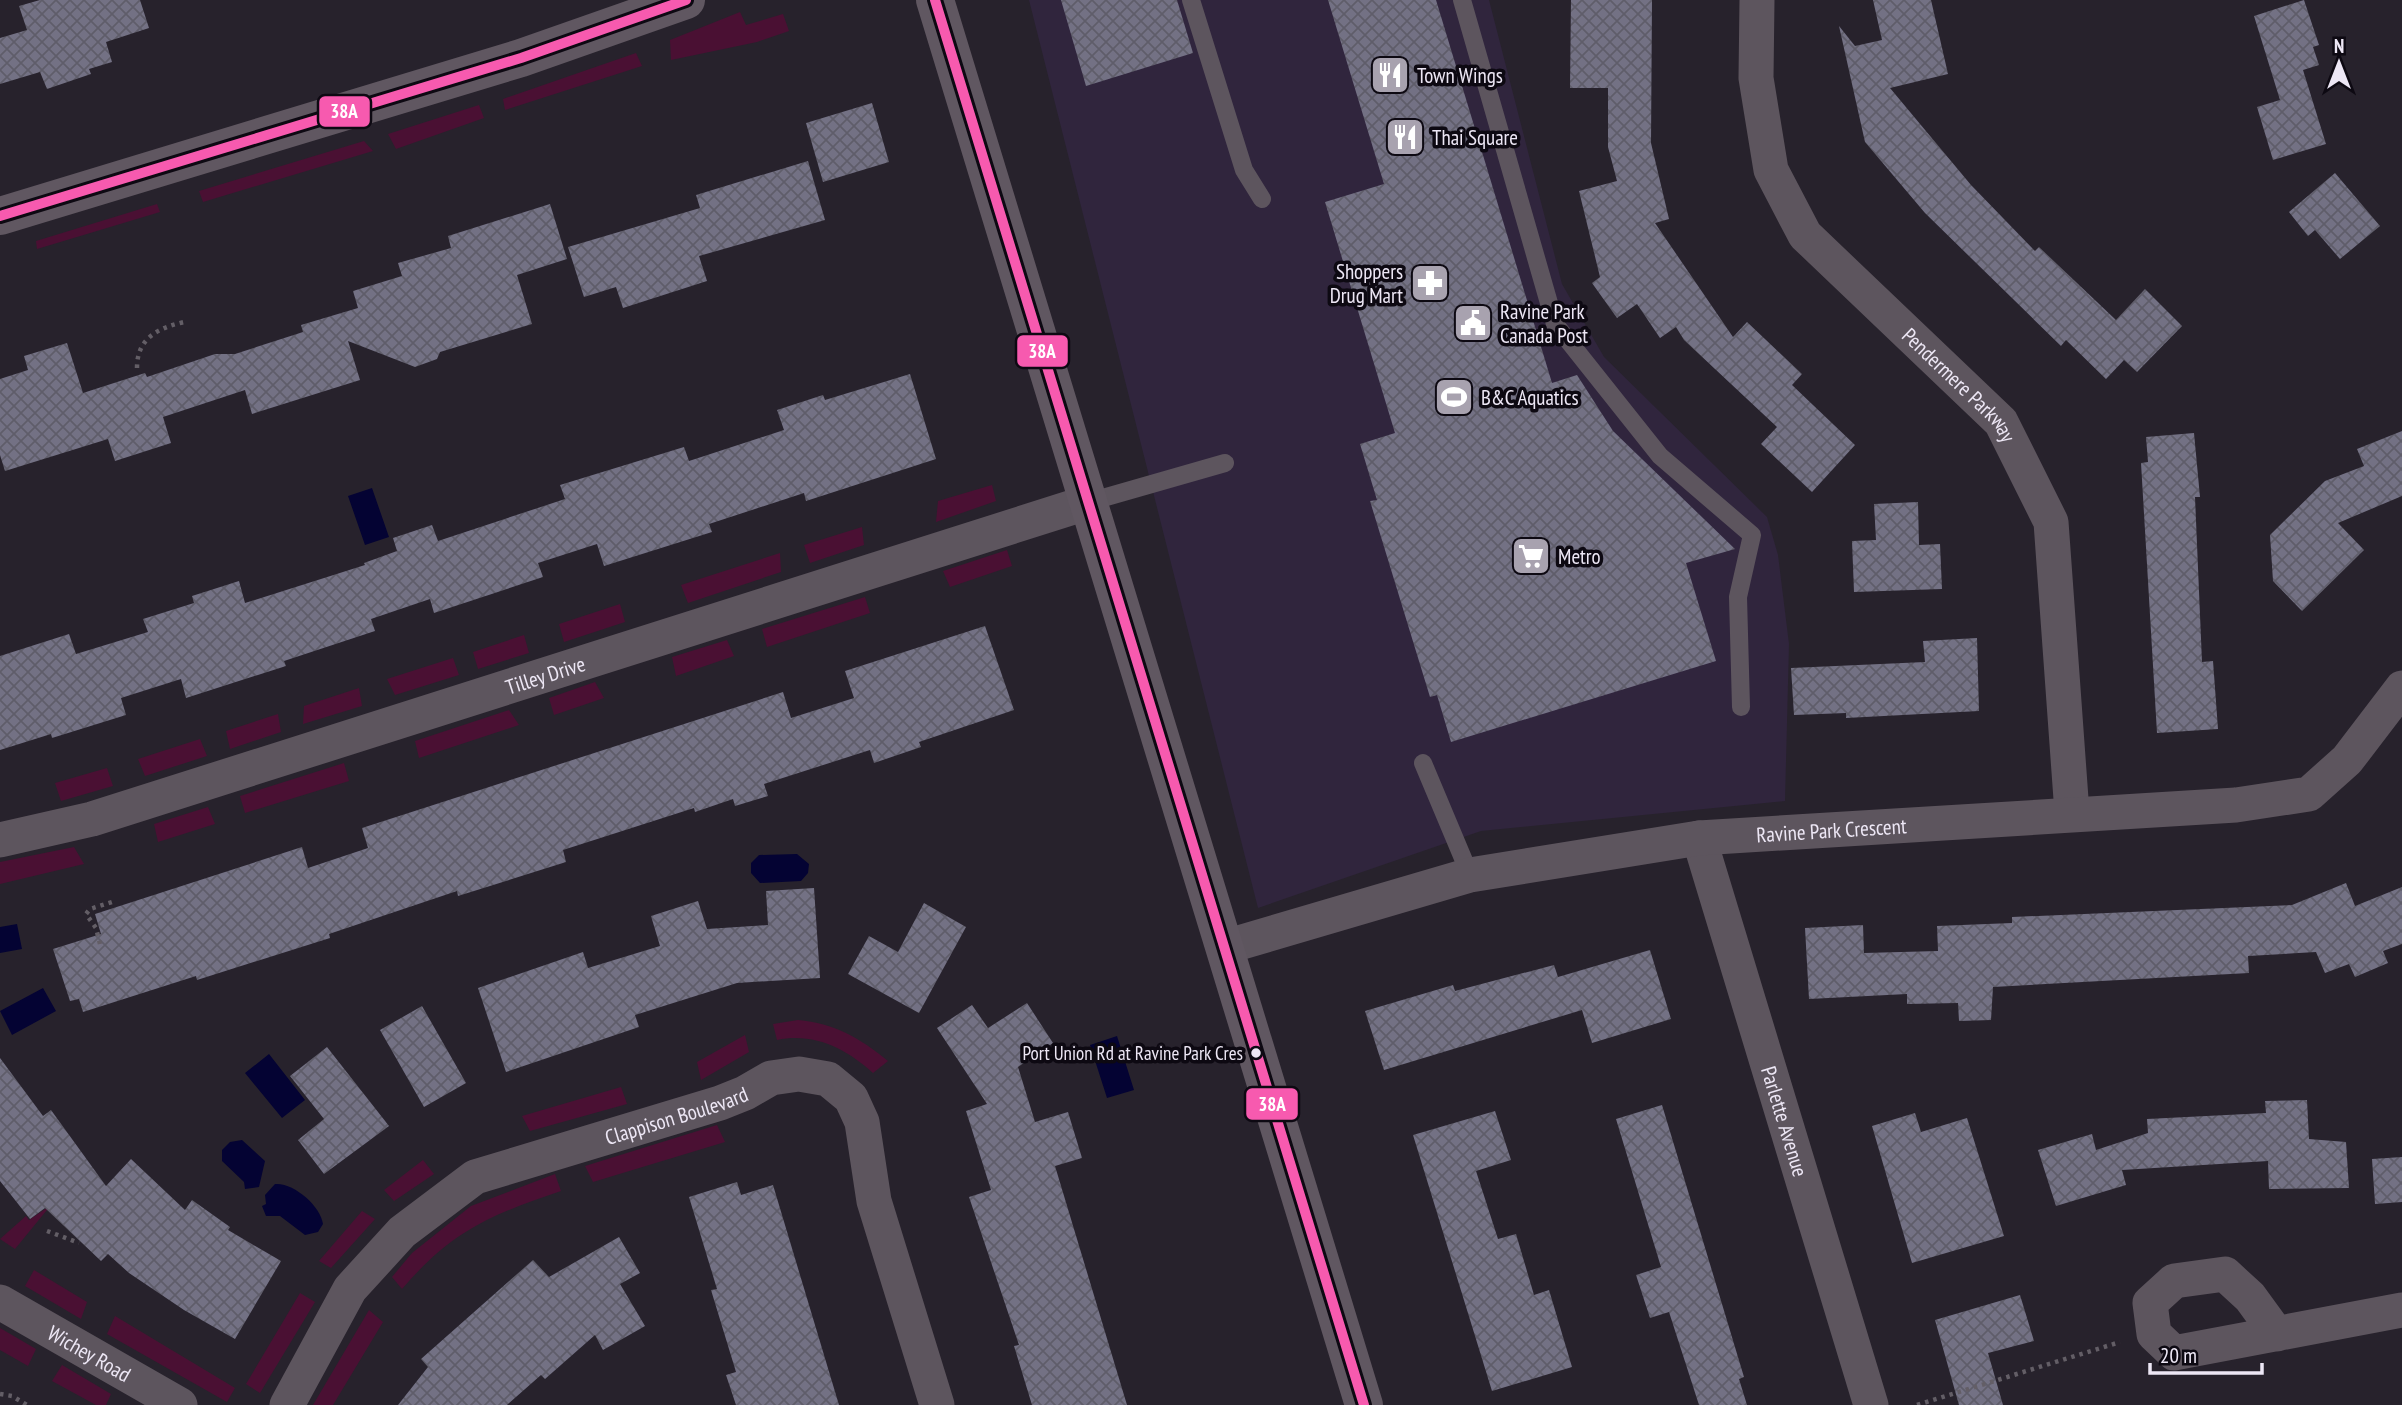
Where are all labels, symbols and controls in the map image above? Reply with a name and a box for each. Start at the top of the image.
north arrow [2304,28,2374,98]
text: N [2334,34,2344,58]
restaurant icon: Town Wings [1369,54,1411,96]
place label: Town Wings [1417,62,1503,89]
line badge: 38A [318,95,371,128]
text: 38A [330,99,358,123]
restaurant icon: Thai Square [1384,116,1426,158]
place label: Thai Square [1432,124,1518,151]
place label: Shoppers Drug Mart [1330,258,1403,309]
pharmacy icon: Shoppers Drug Mart [1409,262,1451,304]
place label: Ravine Park Canada Post [1500,298,1588,349]
public building icon: Ravine Park Canada Post [1452,302,1494,344]
street label: Pendermere Parkway [1897,322,2022,446]
line badge: 38A [1016,334,1069,368]
text: 38A [1028,339,1056,363]
sports icon: B&C Aquatics [1433,376,1475,418]
place label: B&C Aquatics [1481,384,1579,411]
supermarket icon: Metro [1510,535,1552,577]
place label: Metro [1558,543,1601,570]
street label: Tilley Drive [502,650,588,700]
street label: Ravine Park Crescent [1755,812,1908,848]
place label: Port Union Rd at Ravine Park Cres [1023,1041,1243,1065]
marker: Port Union Rd at Ravine Park Cres [1249,1046,1263,1060]
street label: Parlette Avenue [1755,1063,1814,1180]
street label: Clappison Boulevard [602,1080,752,1151]
line badge: 38A [1245,1087,1299,1121]
text: 38A [1258,1092,1286,1116]
street label: Wichey Road [43,1319,136,1388]
scale bar [2150,1332,2262,1376]
text: 20 m [2160,1342,2197,1369]

